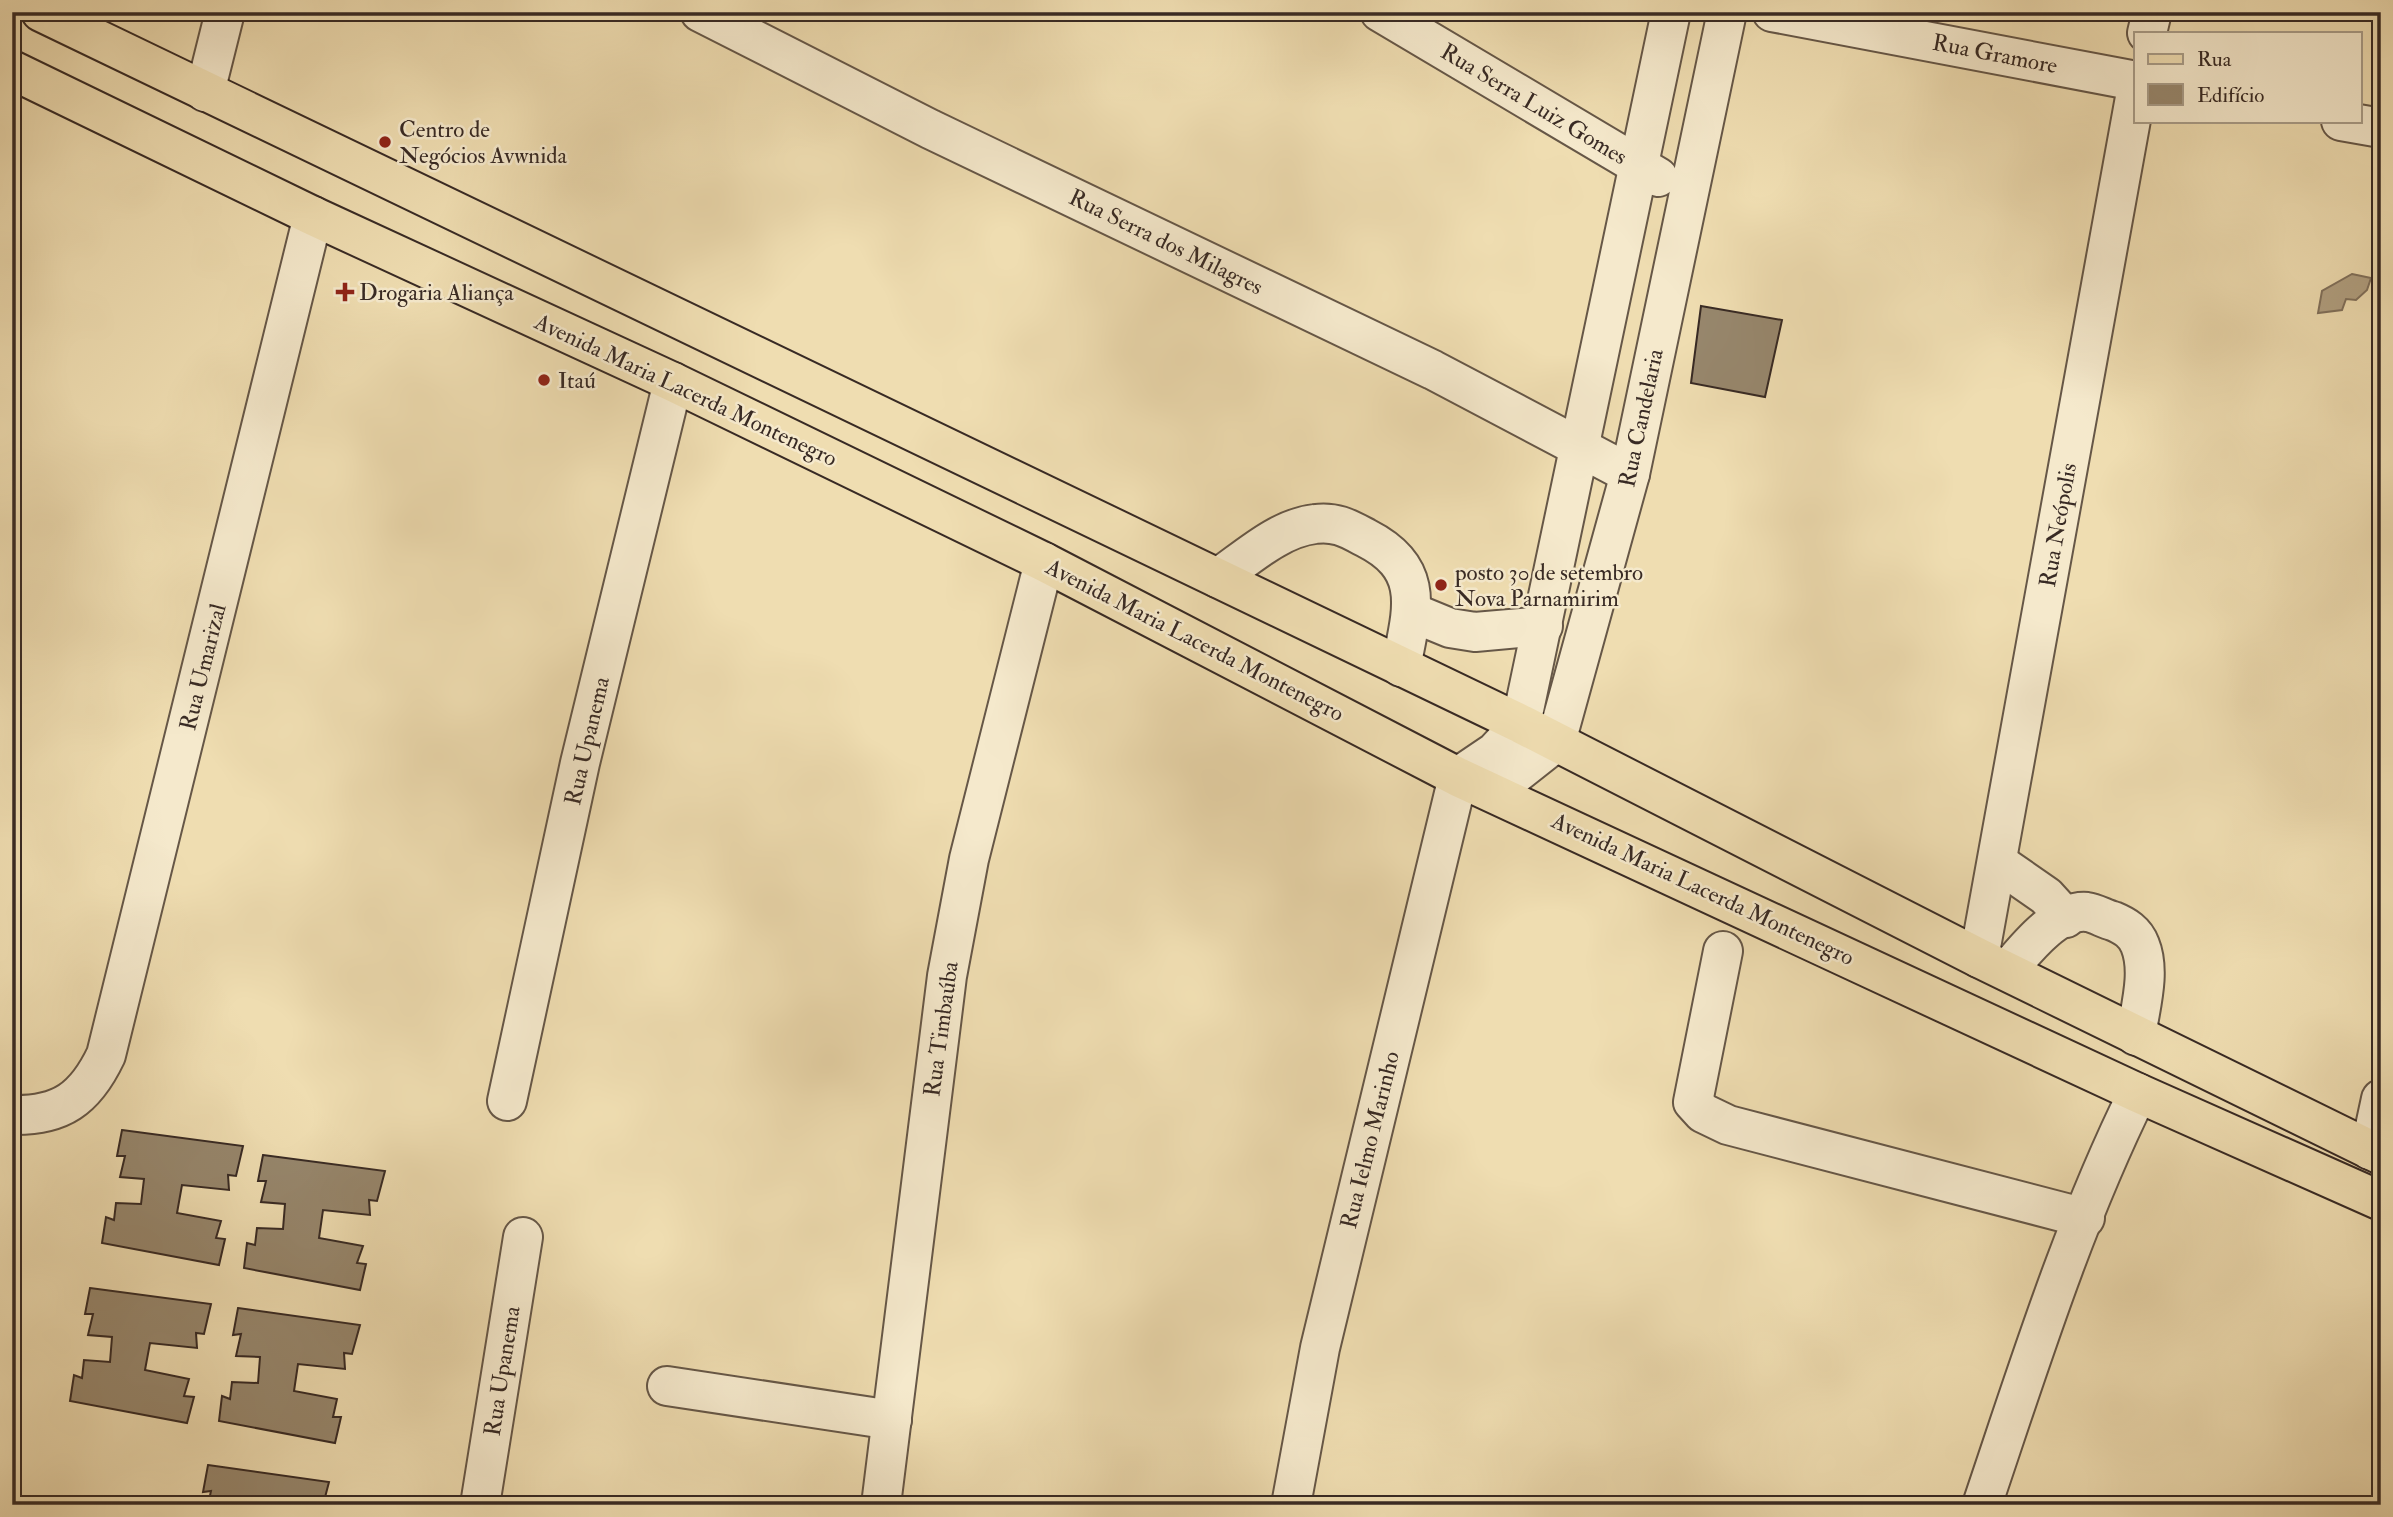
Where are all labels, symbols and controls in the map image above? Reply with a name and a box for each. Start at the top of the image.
street label: Rua Gramore [1930,28,2060,80]
legend [2134,32,2362,122]
street label: Rua Serra Luiz Gomes [1435,37,1633,171]
text: Rua [2197,46,2232,73]
text: Edifício [2197,82,2264,109]
place label: Centro de Negócios Avwnida [399,115,568,170]
marker: Centro de Negócios Avwnida [377,134,393,150]
street label: Rua Serra dos Milagres [1064,182,1268,302]
place label: Drogaria Aliança [359,278,514,307]
marker: Drogaria Aliança [337,284,353,300]
street label: Avenida Maria Lacerda Montenegro [529,307,842,473]
street label: Rua Candelaria [1612,346,1670,490]
place label: Itaú [558,366,596,395]
marker: Itaú [536,372,552,388]
street label: Rua Neópolis [2033,460,2084,590]
street label: Avenida Maria Lacerda Montenegro [1040,552,1349,728]
place label: posto 30 de setembro Nova Parnamirim [1454,558,1643,613]
marker: posto 30 de setembro Nova Parnamirim [1433,577,1449,593]
street label: Rua Umarizal [173,601,233,733]
street label: Rua Upanema [558,673,617,808]
street label: Avenida Maria Lacerda Montenegro [1546,806,1859,972]
street label: Rua Timbaúba [917,959,965,1099]
street label: Rua Ielmo Marinho [1334,1048,1406,1232]
street label: Rua Upanema [477,1303,528,1438]

